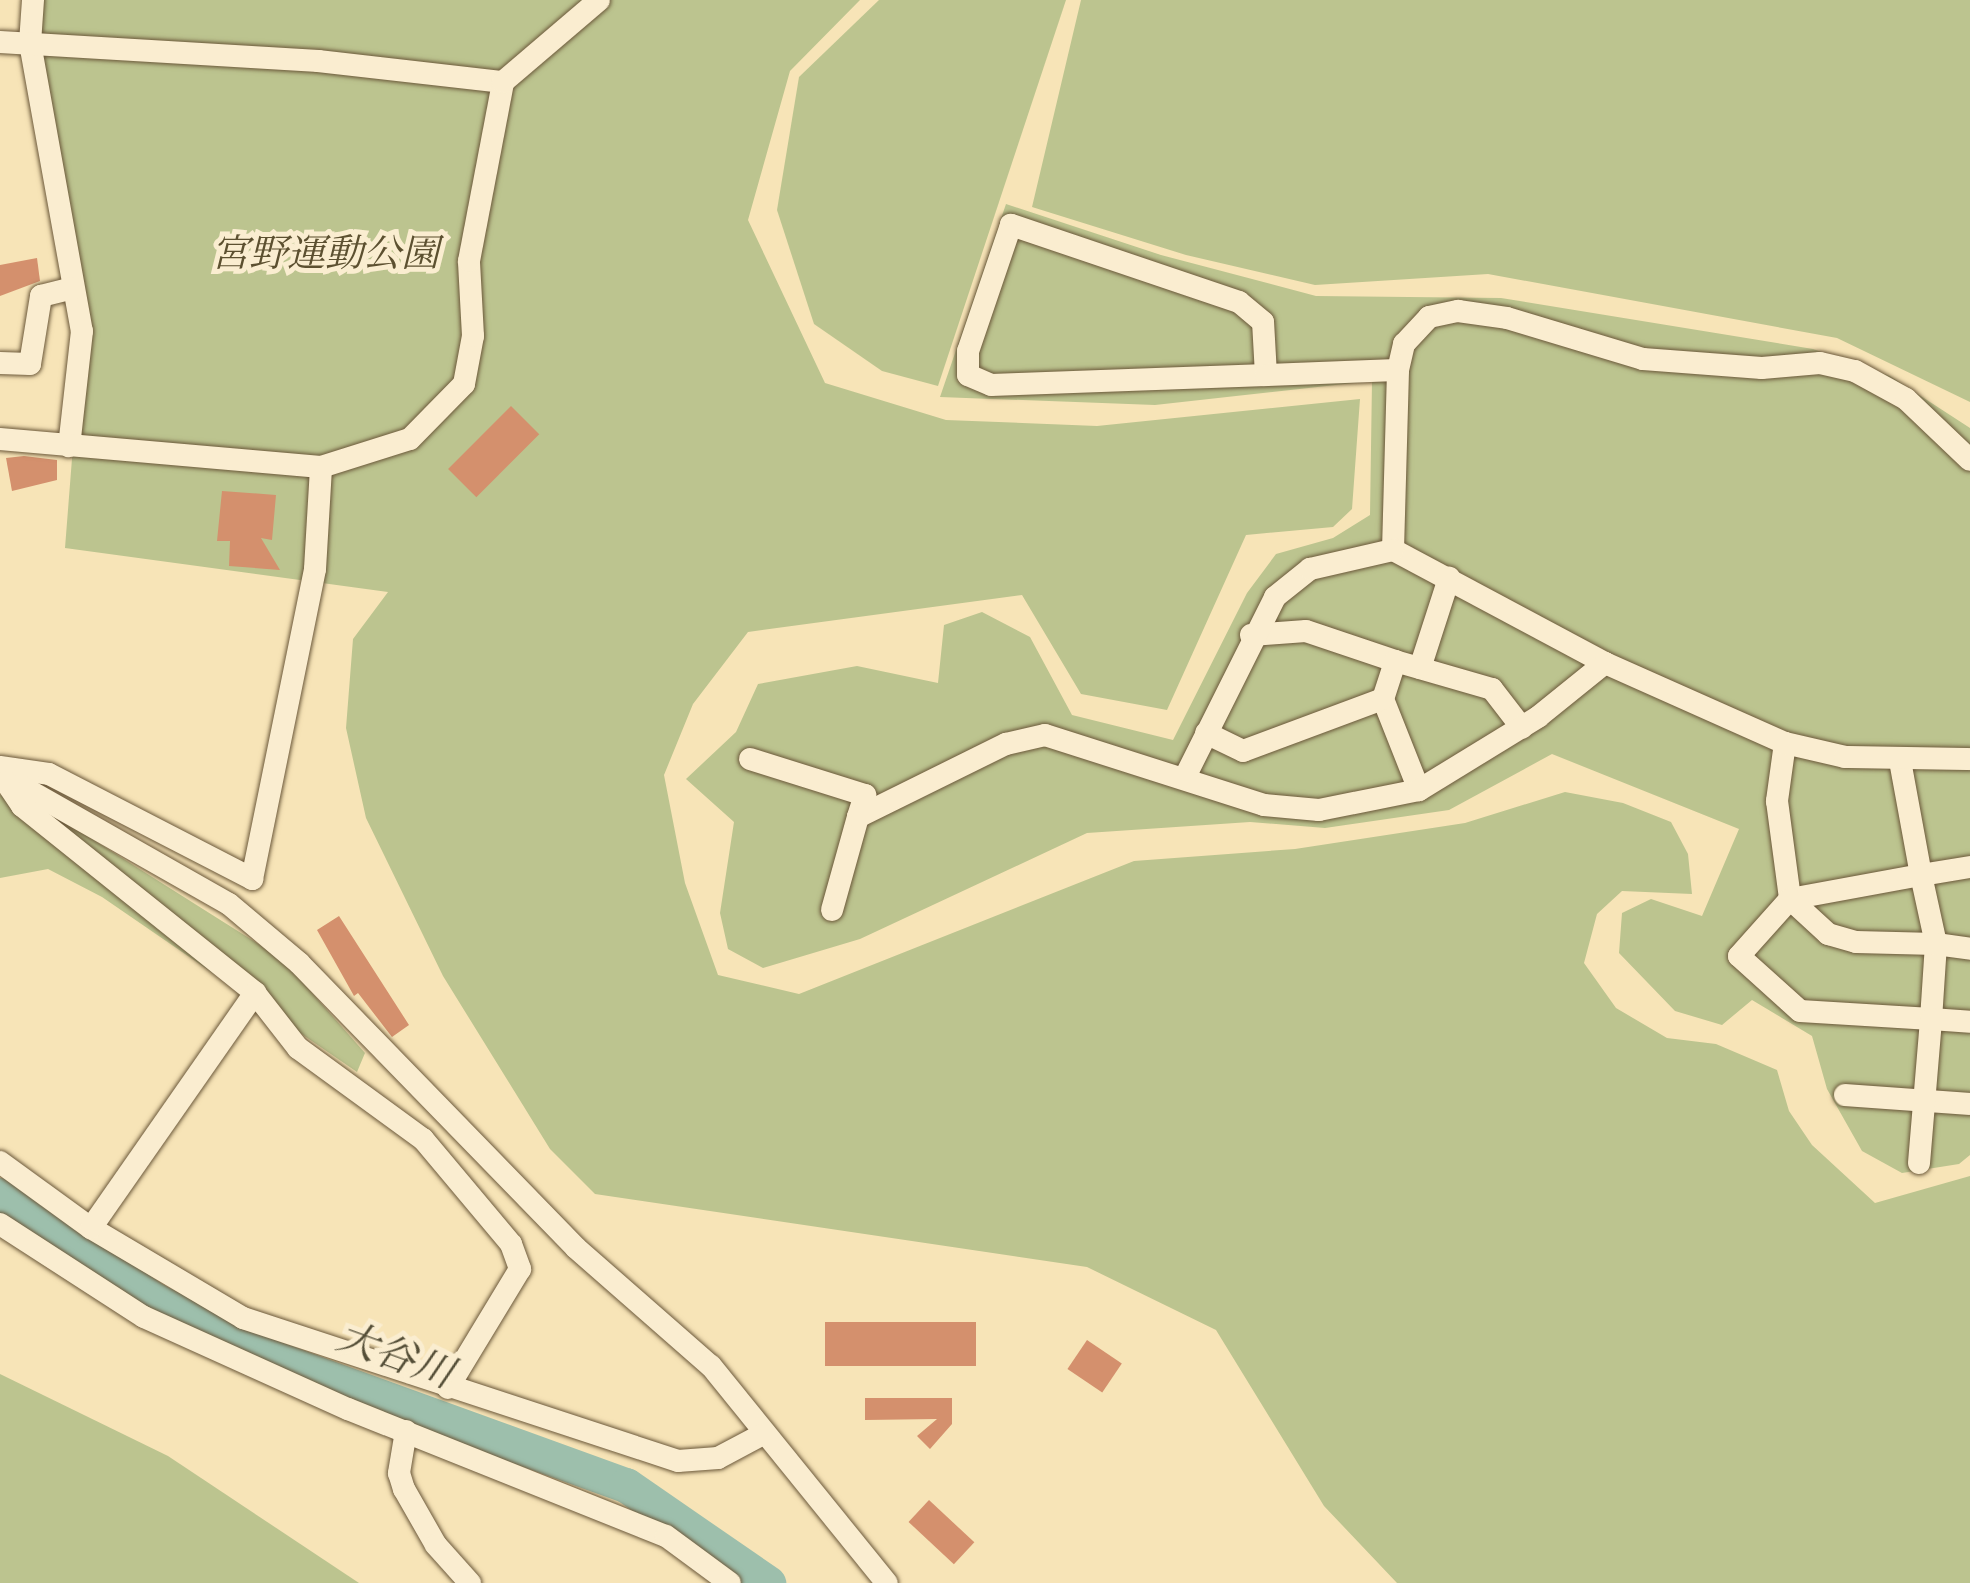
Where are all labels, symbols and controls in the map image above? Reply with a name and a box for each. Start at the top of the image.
park label: 宮野運動公園 [211,232,439,278]
water label: 大谷川 [330,1313,460,1399]

